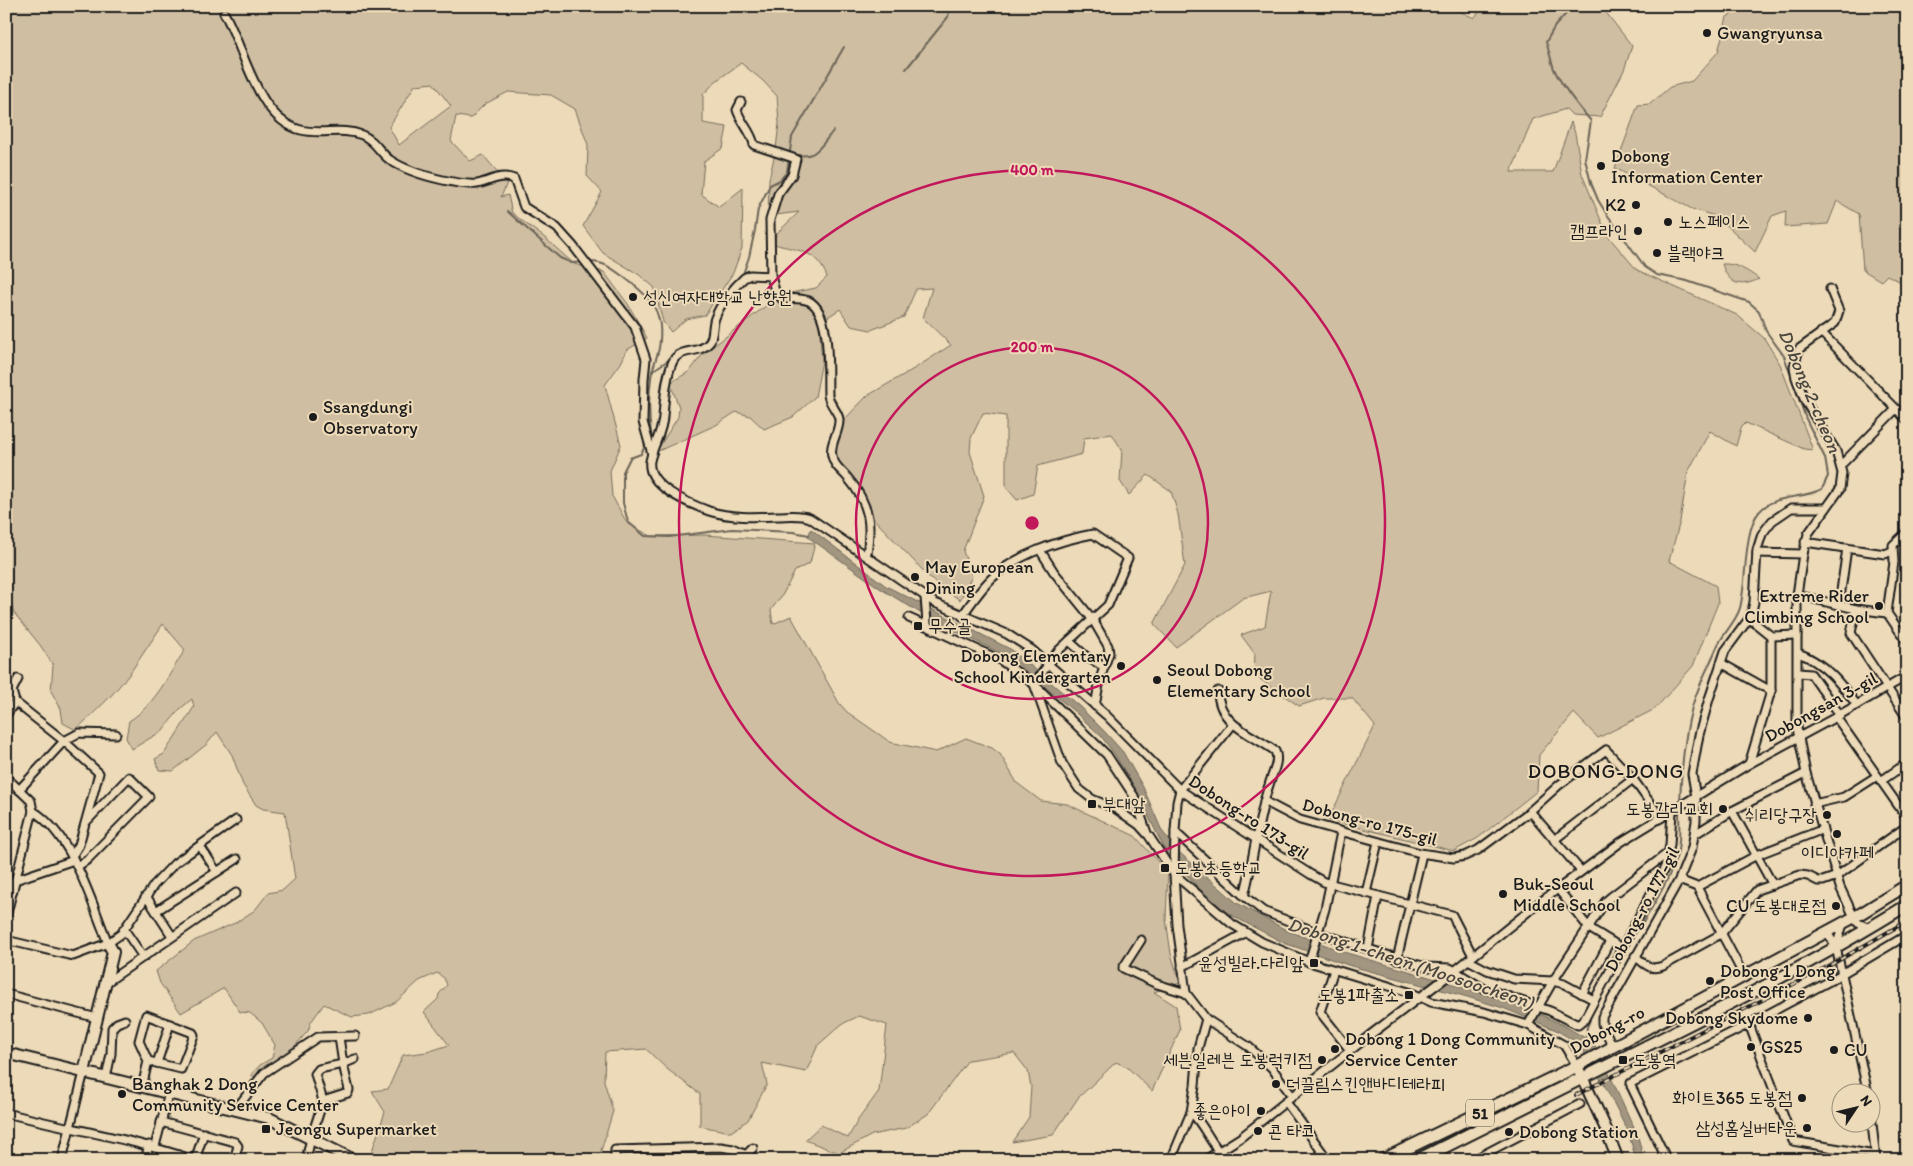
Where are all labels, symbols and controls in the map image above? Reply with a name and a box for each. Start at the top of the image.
place label: Gwangryunsa [1717,22,1823,44]
marker: Gwangryunsa [1701,27,1713,39]
place label: Dobong Information Center [1611,145,1764,188]
marker: Dobong Information Center [1595,160,1607,172]
text: 400 m [1010,161,1054,179]
place label: K2 [1605,194,1627,216]
marker: K2 [1630,199,1642,211]
place label: 노스페이스 [1678,211,1750,233]
marker: 노스페이스 [1662,216,1674,228]
place label: 캠프라인 [1570,220,1628,242]
marker: 캠프라인 [1632,225,1644,237]
place label: 블랙야크 [1667,242,1725,264]
marker: 블랙야크 [1651,247,1663,259]
place label: 성신여자대학교 난향원 [643,286,792,308]
marker: 성신여자대학교 난향원 [627,291,639,303]
water label: Dobong 2-cheon [1774,326,1846,456]
text: 200 m [1011,338,1054,356]
place label: Ssangdungi Observatory [323,396,418,439]
marker: Ssangdungi Observatory [307,411,319,423]
centre of rings [1023,514,1041,532]
place label: May European Dining [925,556,1034,599]
marker: May European Dining [909,571,921,583]
place label: Extreme Rider Climbing School [1744,585,1870,628]
marker: Extreme Rider Climbing School [1873,600,1885,612]
place label: 무수골 [928,615,971,637]
marker: 무수골 [912,620,924,632]
place label: Dobong Elementary School Kindergarten [954,645,1111,688]
place label: Seoul Dobong Elementary School [1167,659,1311,702]
marker: Dobong Elementary School Kindergarten [1115,660,1127,672]
street label: Dobongsan 3-gil [1761,667,1881,747]
marker: Seoul Dobong Elementary School [1151,674,1163,686]
district label: DOBONG-DONG [1528,759,1684,783]
street label: Dobong-ro 173-gil [1185,770,1313,864]
place label: 부대앞 [1102,793,1146,815]
street label: Dobong-ro 175-gil [1300,793,1440,851]
marker: 부대앞 [1086,798,1098,810]
place label: 도봉감리교회 [1626,798,1713,820]
marker: 도봉감리교회 [1717,803,1729,815]
place label: 쉬리당구장 [1745,804,1817,826]
marker: 쉬리당구장 [1821,809,1833,821]
marker: 이디야카페 [1831,828,1843,840]
place label: 이디야카페 [1801,842,1874,864]
street label: Dobong-ro 177-gil [1600,843,1684,975]
place label: 도봉초등학교 [1175,857,1262,879]
marker: 도봉초등학교 [1159,862,1171,874]
place label: Buk-Seoul Middle School [1513,873,1620,916]
marker: Buk-Seoul Middle School [1497,888,1509,900]
place label: CU 도봉대로점 [1726,895,1827,917]
marker: CU 도봉대로점 [1830,900,1842,912]
water label: Dobong 1-cheon (Moosoocheon) [1285,912,1538,1014]
place label: 윤성빌라.다리앞 [1198,952,1305,974]
marker: 윤성빌라.다리앞 [1308,957,1320,969]
place label: Dobong 1 Dong Post Office [1720,960,1836,1003]
marker: Dobong 1 Dong Post Office [1704,975,1716,987]
place label: 도봉1파출소 [1318,984,1399,1006]
marker: 도봉1파출소 [1403,989,1415,1001]
street label: Dobong-ro [1566,1001,1648,1059]
place label: Dobong Skydome [1665,1007,1798,1029]
marker: Dobong Skydome [1802,1012,1814,1024]
place label: Dobong 1 Dong Community Service Center [1345,1028,1555,1071]
place label: GS25 [1761,1036,1802,1058]
place label: CU [1844,1039,1868,1061]
marker: GS25 [1745,1041,1757,1053]
marker: Dobong 1 Dong Community Service Center [1329,1043,1341,1055]
marker: CU [1828,1044,1840,1056]
place label: 세븐일레븐 도봉럭키점 [1163,1049,1313,1071]
place label: 도봉역 [1633,1049,1676,1071]
marker: 세븐일레븐 도봉럭키점 [1316,1054,1328,1066]
marker: 도봉역 [1617,1054,1629,1066]
place label: Banghak 2 Dong Community Service Center [132,1073,339,1116]
place label: 더끌림스킨앤바디테라피 [1286,1073,1445,1095]
marker: 더끌림스킨앤바디테라피 [1270,1078,1282,1090]
north arrow [1830,1084,1880,1134]
place label: 화이트365 도봉점 [1672,1087,1793,1109]
marker: Banghak 2 Dong Community Service Center [116,1088,128,1100]
marker: 화이트365 도봉점 [1796,1092,1808,1104]
text: N [1857,1092,1876,1110]
place label: 좋은아이 [1193,1100,1251,1122]
road number: 51 [1466,1100,1494,1126]
marker: 좋은아이 [1255,1105,1267,1117]
place label: 삼성홈실버타운 [1696,1117,1797,1139]
place label: Jeongu Supermarket [276,1118,437,1140]
place label: 콘 타코 [1268,1120,1316,1142]
place label: Dobong Station [1519,1121,1638,1143]
marker: 삼성홈실버타운 [1801,1122,1813,1134]
marker: Jeongu Supermarket [260,1123,272,1135]
marker: 콘 타코 [1252,1125,1264,1137]
marker: Dobong Station [1503,1126,1515,1138]

